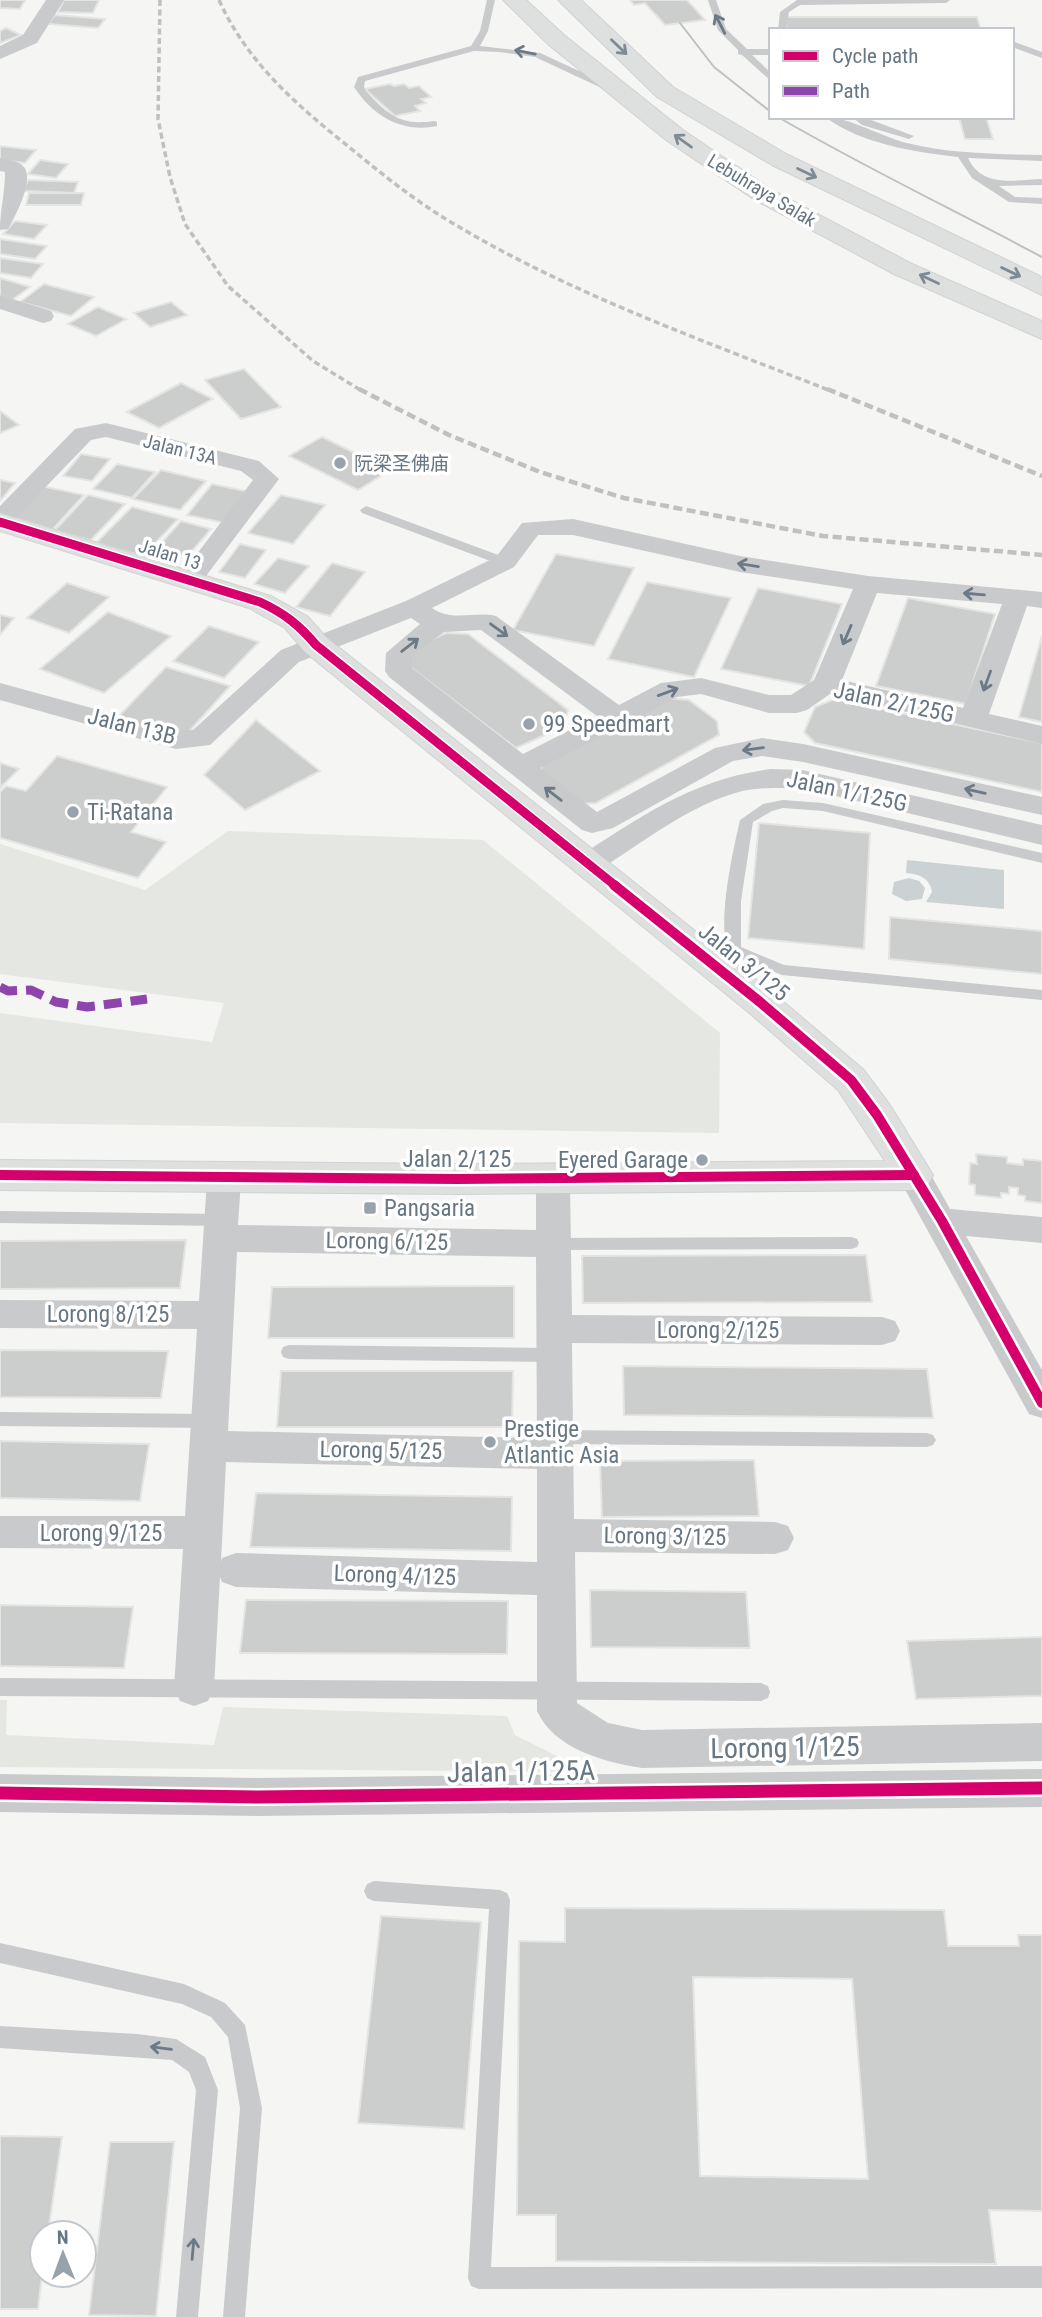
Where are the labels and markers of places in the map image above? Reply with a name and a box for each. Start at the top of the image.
place label: 阮梁圣佛庙 [354,452,449,475]
marker: 阮梁圣佛庙 [332,455,348,471]
place label: 99 Speedmart [543,711,670,738]
marker: 99 Speedmart [521,716,537,732]
place label: Ti-Ratana [87,799,173,826]
marker: Ti-Ratana [65,804,81,820]
place label: Eyered Garage [558,1147,688,1174]
marker: Eyered Garage [694,1152,710,1168]
place label: Pangsaria [384,1195,475,1222]
marker: Pangsaria [362,1200,378,1216]
place label: Prestige Atlantic Asia [504,1416,619,1469]
marker: Prestige Atlantic Asia [482,1434,498,1450]

